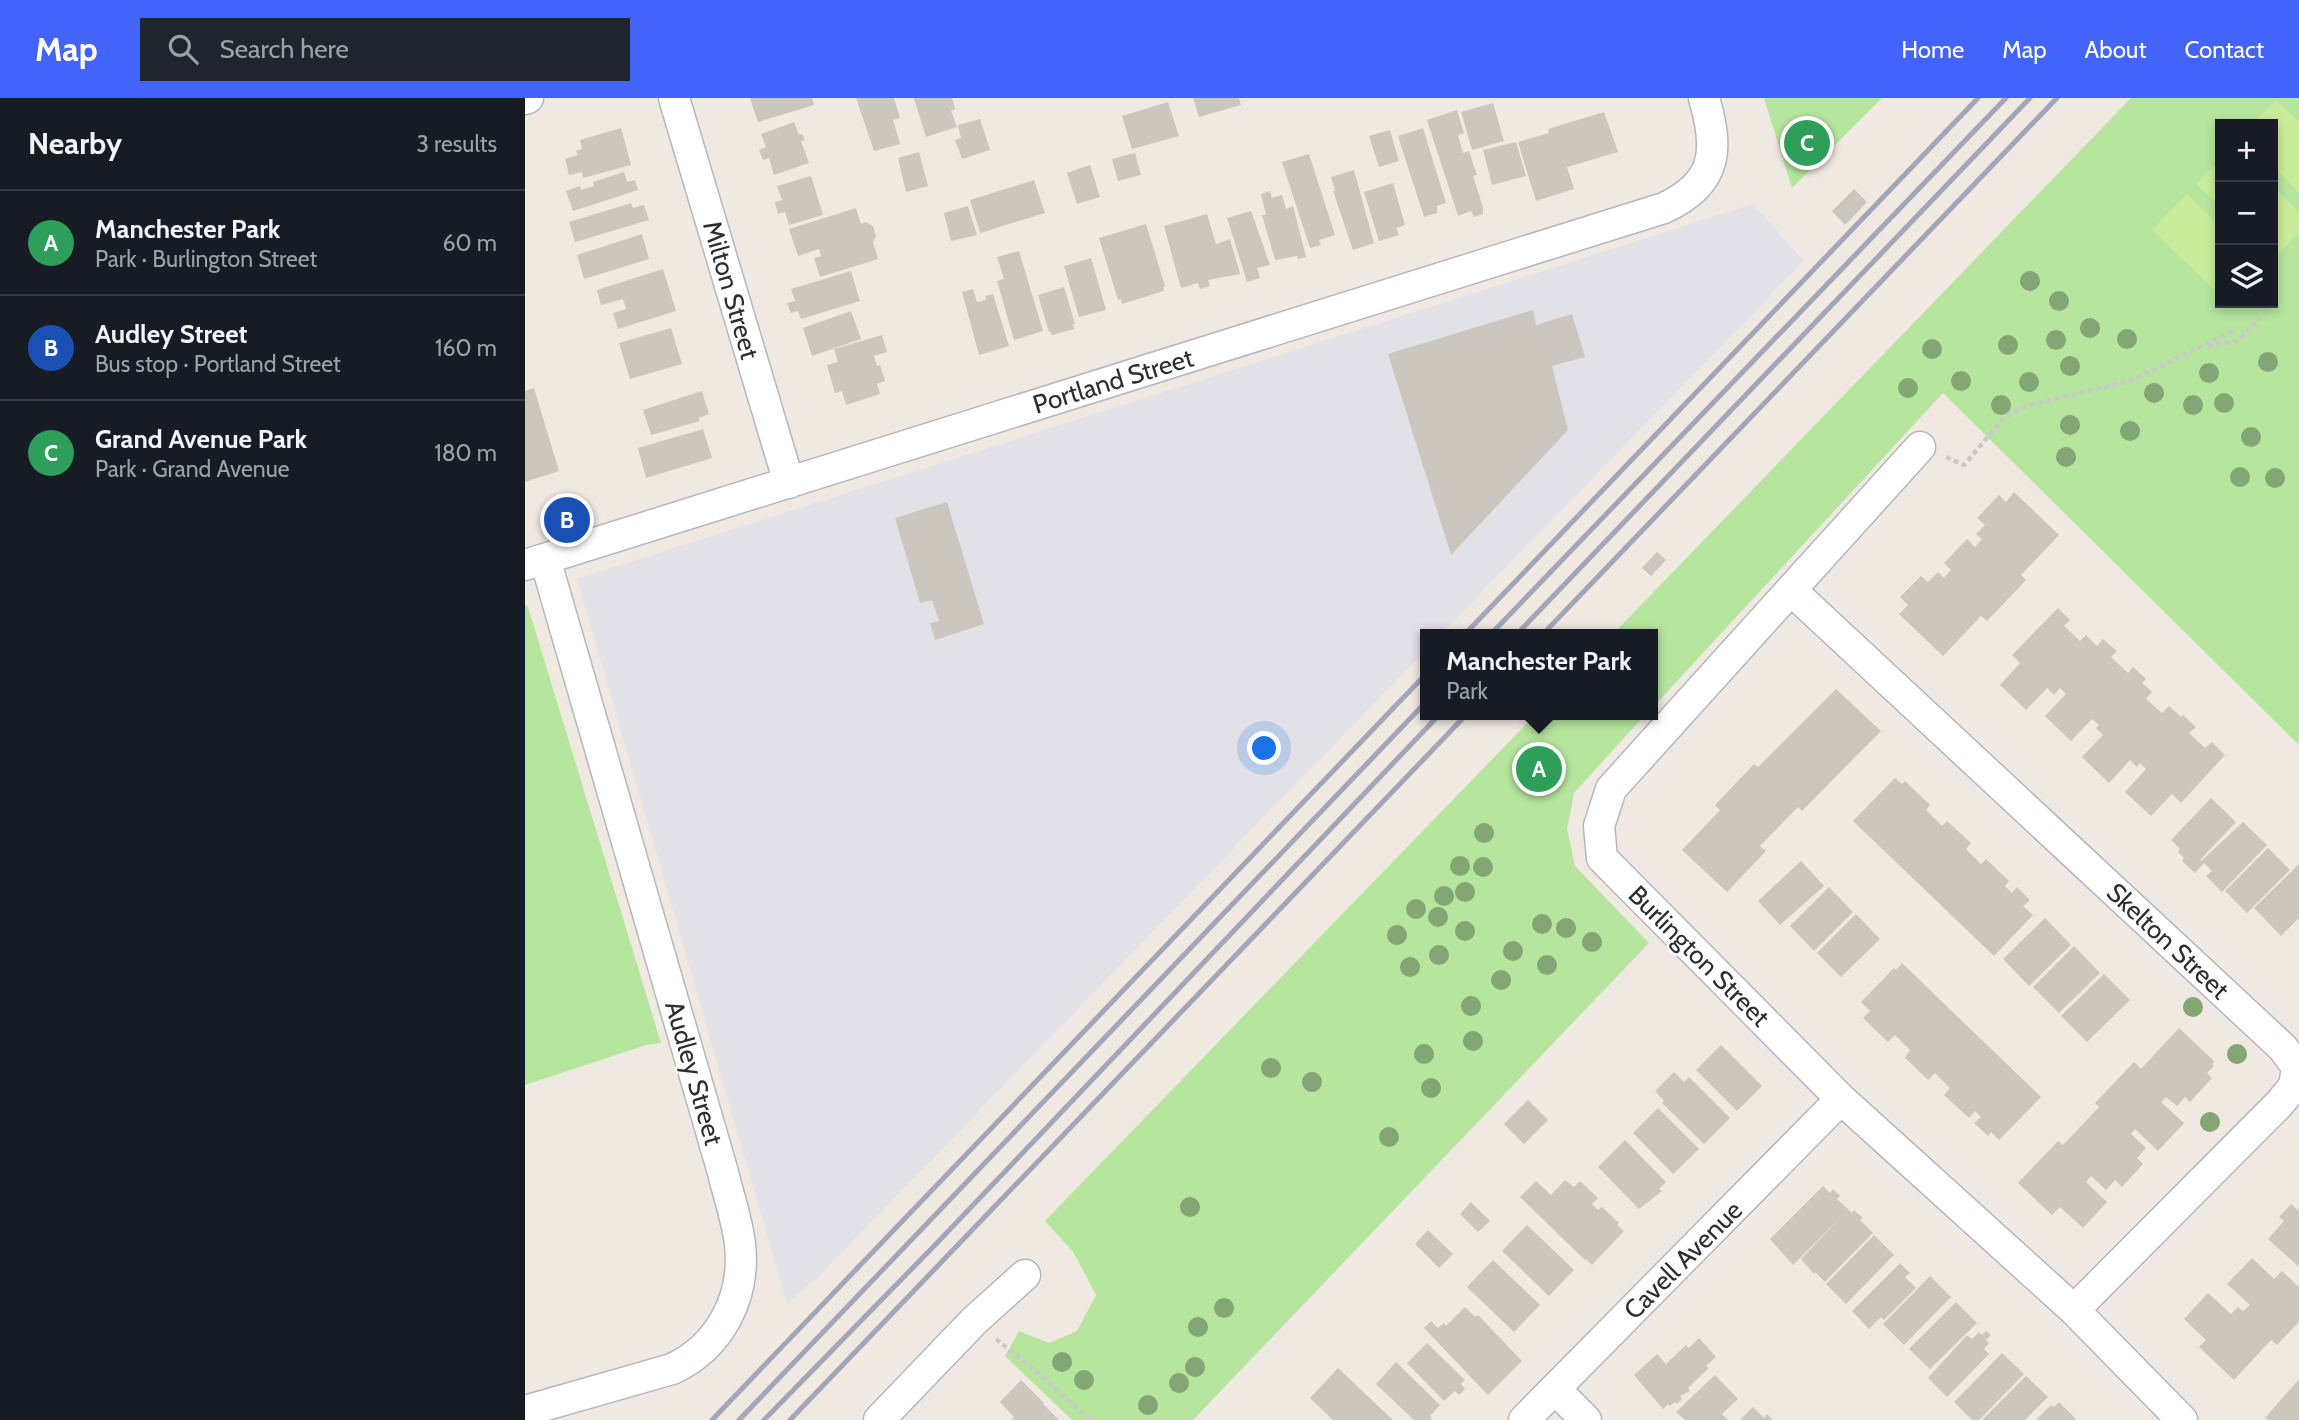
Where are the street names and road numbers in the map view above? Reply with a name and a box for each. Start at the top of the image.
street label: Milton Street [696,217,766,363]
street label: Portland Street [1029,341,1197,421]
street label: Skelton Street [2100,876,2236,1006]
street label: Burlington Street [1622,879,1776,1033]
street label: Audley Street [658,997,730,1149]
street label: Cavell Avenue [1617,1194,1749,1326]

